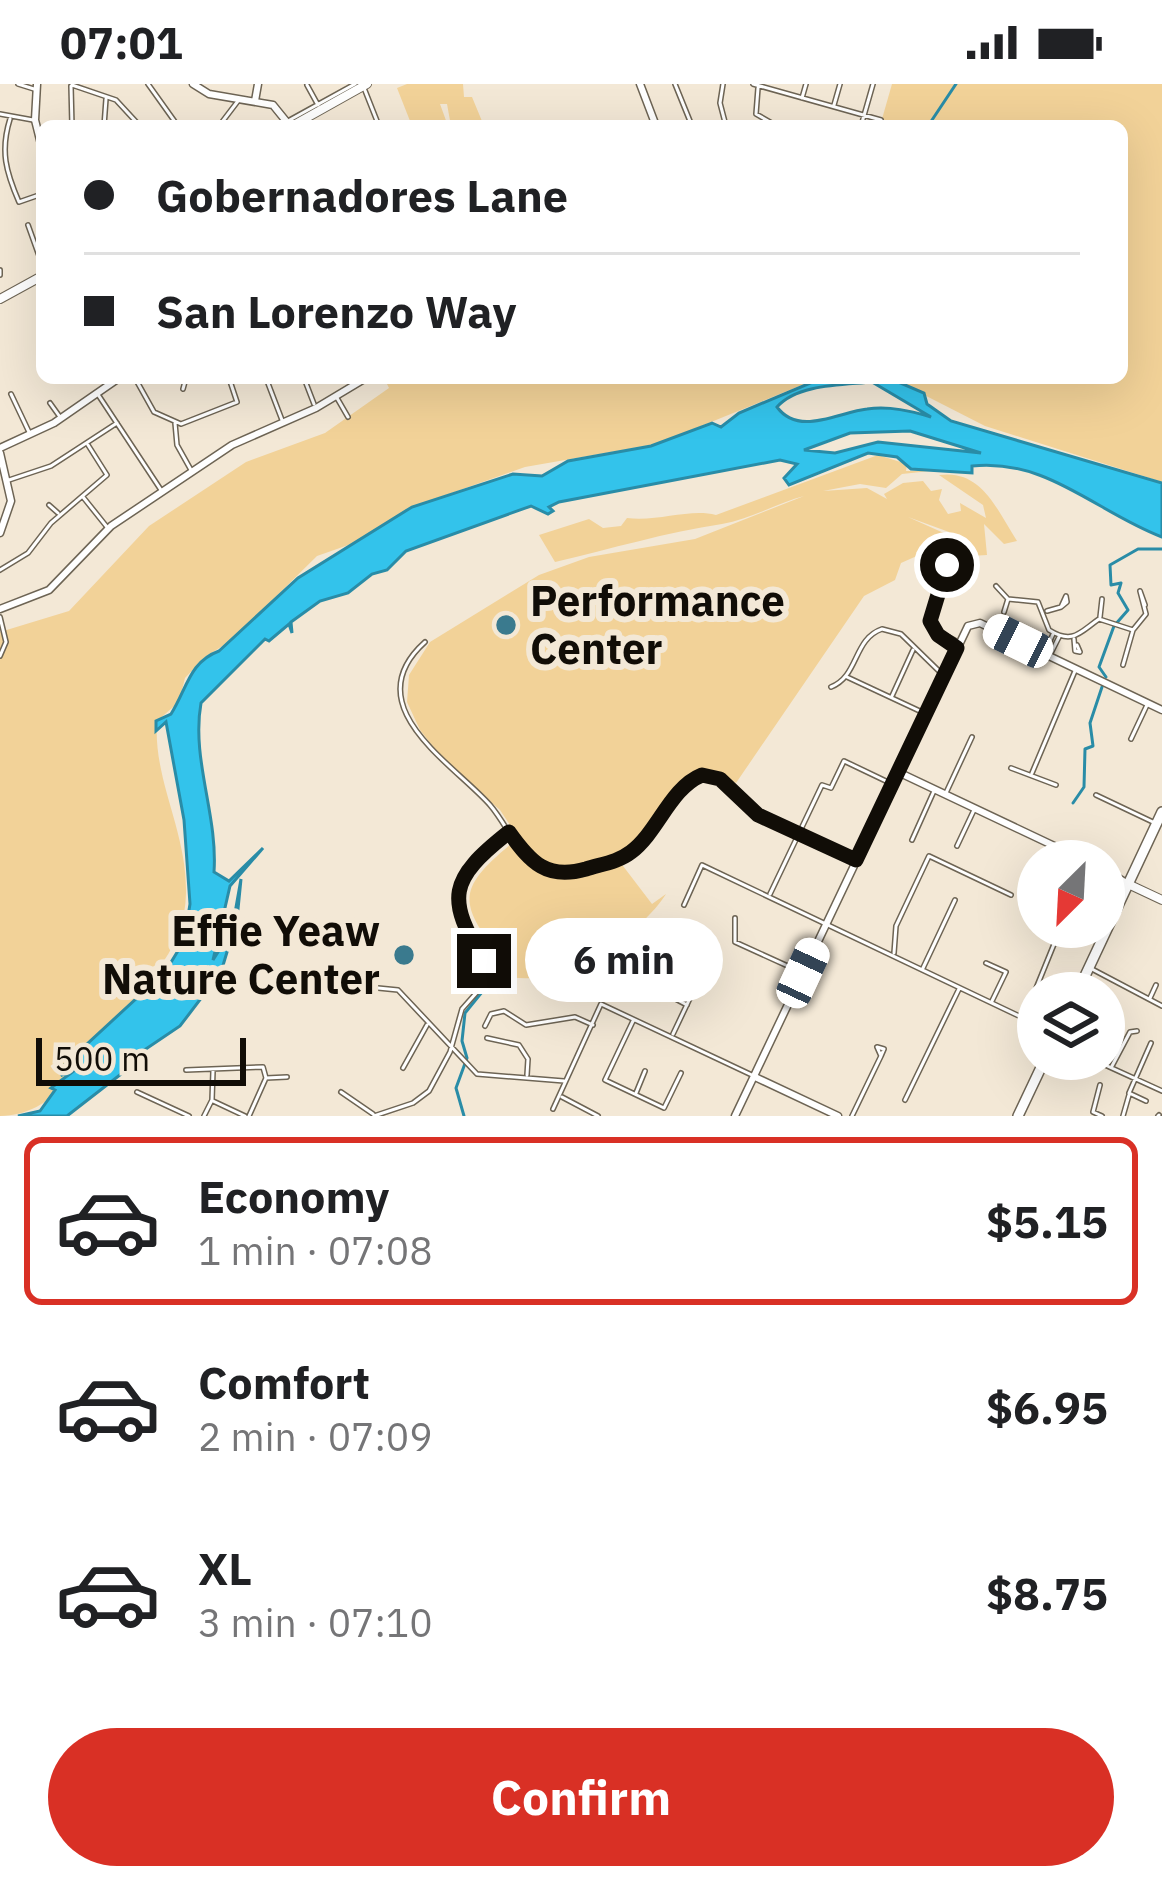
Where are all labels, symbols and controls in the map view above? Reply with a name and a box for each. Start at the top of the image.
text: 07:01 [60,13,183,71]
text: Gobernadores Lane [156,166,568,224]
text: San Lorenzo Way [156,282,516,340]
route start [920,538,974,592]
place label: Performance Center [530,573,785,676]
car [978,609,1058,673]
marker: Performance Center [493,612,519,638]
north arrow [1017,840,1125,948]
map controls [1017,840,1125,1080]
place label: Effie Yeaw Nature Center [102,903,380,1006]
callout: 6 min [526,919,724,1003]
car [771,933,835,1013]
route end [457,934,511,988]
text: 6 min [573,934,675,985]
marker: Effie Yeaw Nature Center [391,942,417,968]
button: layers [1017,972,1125,1080]
scale bar [36,1032,246,1085]
text: 500 m [54,1037,150,1080]
icon: car [54,1167,162,1275]
text: Economy [198,1167,389,1225]
text: $5.15 [986,1192,1108,1250]
text: 1 min · 07:08 [198,1225,433,1276]
icon: car [54,1353,162,1461]
text: Comfort [198,1353,370,1411]
text: $6.95 [986,1378,1108,1436]
text: 2 min · 07:09 [198,1411,433,1462]
icon: car [54,1539,162,1647]
text: XL [198,1539,252,1597]
text: $8.75 [986,1564,1108,1622]
text: 3 min · 07:10 [198,1597,433,1648]
button: Confirm [48,1728,1114,1866]

